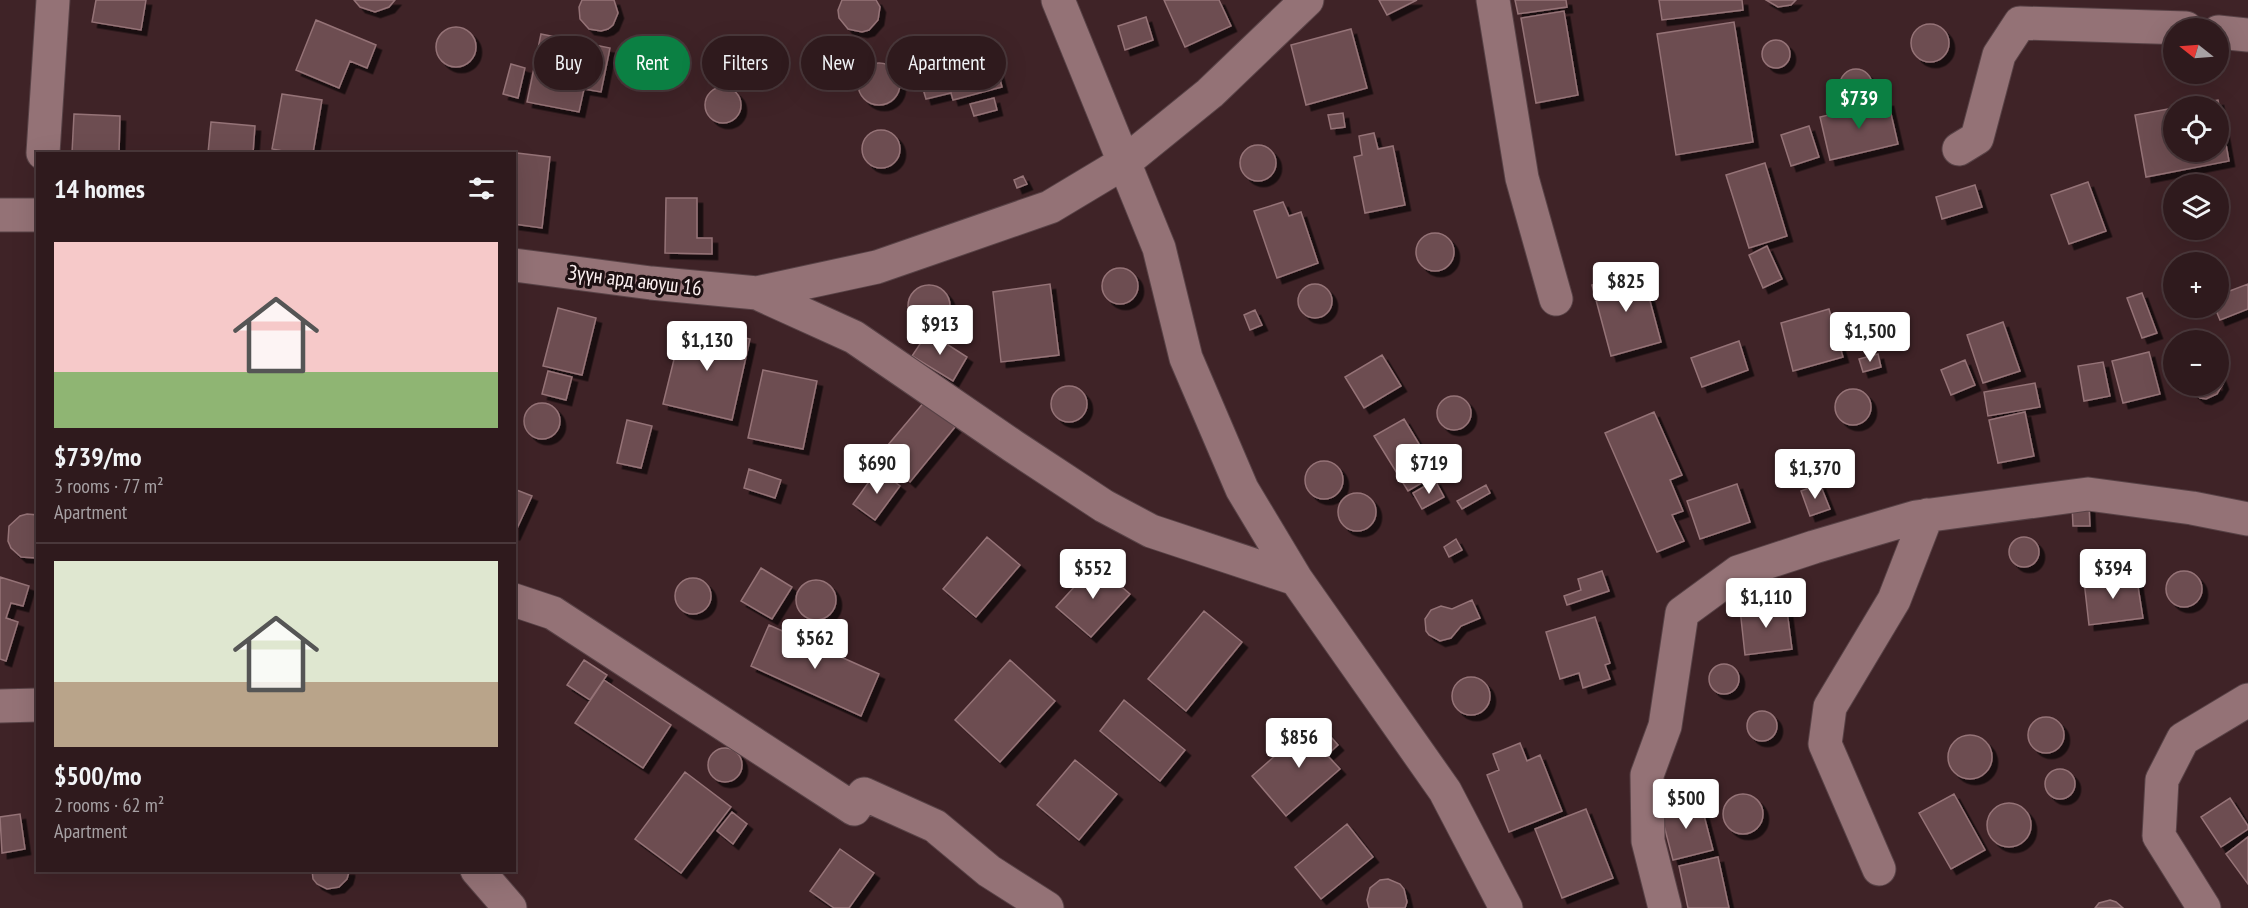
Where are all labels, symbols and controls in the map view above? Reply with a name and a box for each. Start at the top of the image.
north arrow [2163,18,2229,84]
map controls [2163,18,2229,396]
chip: Buy [534,36,603,90]
chip: Rent [615,36,690,90]
chip: Filters [702,36,789,90]
chip: New [801,36,875,90]
chip: Apartment [887,36,1006,90]
pin: $739 [1823,79,1895,130]
text: $739 [1840,85,1878,111]
button: locate [2163,96,2229,162]
text: 14 homes [54,172,145,205]
icon: filters [465,172,498,205]
button: layers [2163,174,2229,240]
button: + [2163,252,2229,318]
street label: Зүүн ард аюуш 16 [567,258,703,302]
pin: $825 [1590,262,1662,313]
text: $825 [1607,268,1645,294]
icon: home [222,281,330,389]
pin: $913 [904,305,976,356]
text: $913 [921,311,959,337]
pin: $1,500 [1821,312,1919,363]
text: $1,500 [1844,318,1896,344]
pin: $1,130 [658,321,756,372]
text: $1,130 [681,327,733,353]
button: − [2163,330,2229,396]
text: $739/mo [54,440,142,473]
pin: $690 [841,444,913,495]
pin: $719 [1393,444,1465,495]
pin: $1,370 [1766,449,1864,500]
text: $690 [858,450,896,476]
text: $719 [1410,450,1448,476]
text: $1,370 [1789,455,1841,481]
text: 3 rooms · 77 m² [54,473,164,499]
text: Apartment [54,499,127,525]
pin: $552 [1057,549,1129,600]
pin: $394 [2077,549,2149,600]
text: $552 [1074,555,1112,581]
text: $394 [2094,555,2132,581]
pin: $1,110 [1717,578,1815,629]
text: $1,110 [1740,584,1792,610]
icon: home [222,600,330,708]
pin: $562 [779,619,851,670]
text: $562 [796,625,834,651]
pin: $856 [1263,718,1335,769]
text: $856 [1280,724,1318,750]
text: $500/mo [54,759,142,792]
pin: $500 [1650,779,1722,830]
text: $500 [1667,785,1705,811]
text: 2 rooms · 62 m² [54,792,164,818]
text: Apartment [54,818,127,844]

